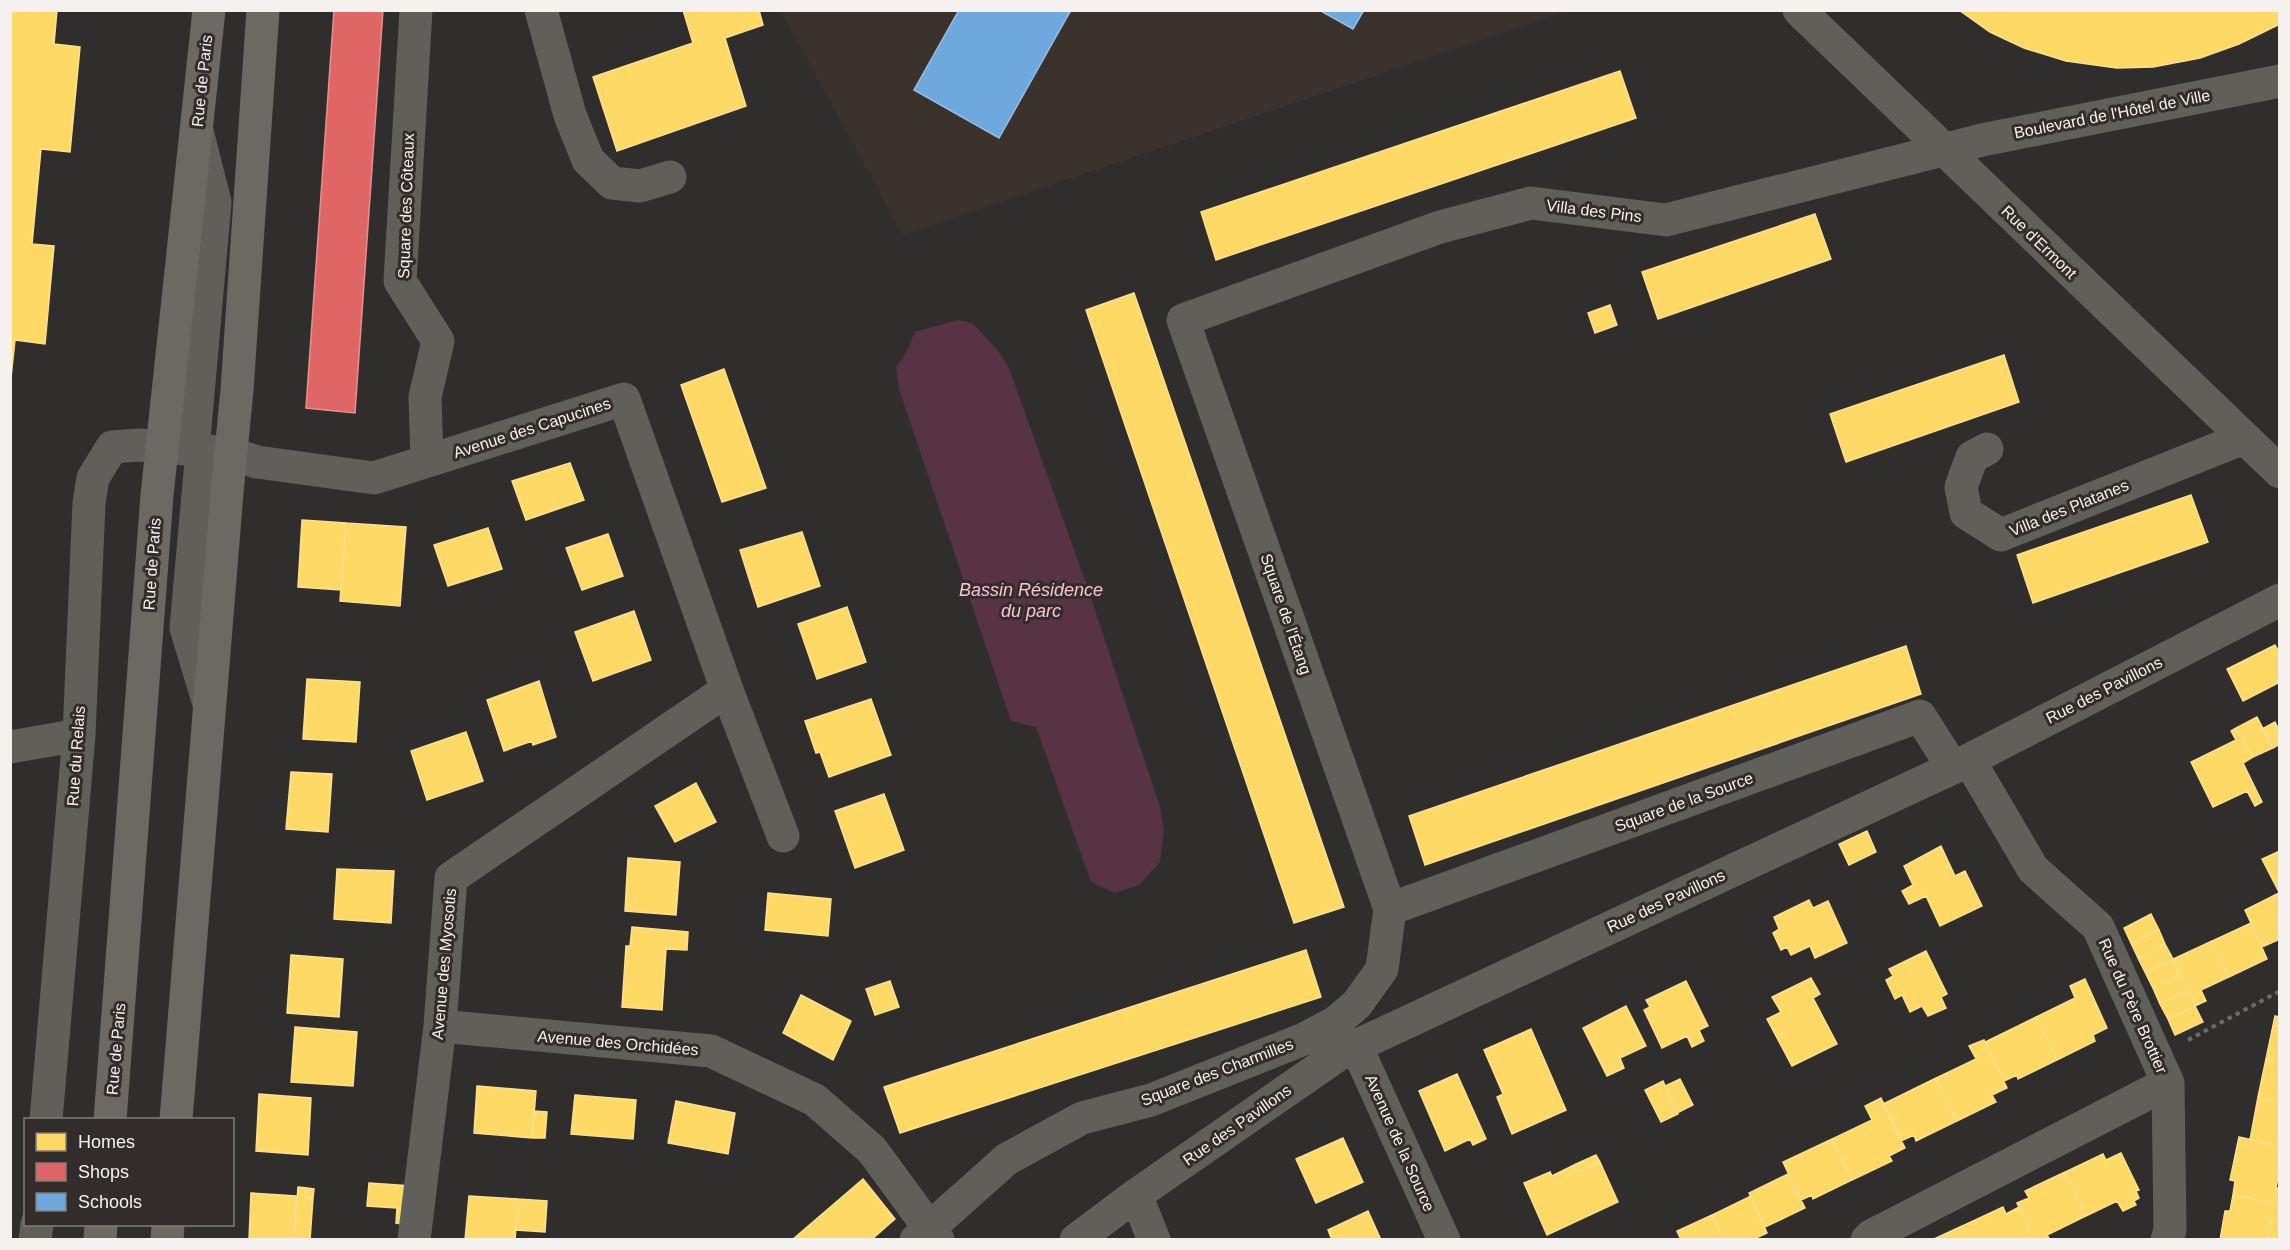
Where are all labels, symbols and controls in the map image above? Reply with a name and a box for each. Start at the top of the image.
street label: Rue de Paris [189,34,215,128]
street label: Boulevard de l'Hôtel de Ville [2013,87,2212,141]
street label: Square des Côteaux [395,133,417,279]
street label: Villa des Pins [1545,197,1643,225]
street label: Rue d'Ermont [1998,202,2080,282]
street label: Avenue des Capucines [451,395,613,461]
street label: Villa des Platanes [2007,476,2131,540]
street label: Rue de Paris [140,517,164,611]
street label: Square de l'Étang [1257,551,1316,677]
water label: Bassin Résidence du parc [959,580,1103,621]
street label: Rue des Pavillons [2043,653,2165,727]
street label: Rue du Relais [64,705,88,807]
street label: Square de la Source [1613,769,1756,835]
street label: Rue des Pavillons [1604,866,1728,936]
street label: Avenue des Myosotis [429,888,459,1040]
street label: Rue du Père Brottier [2096,936,2171,1077]
street label: Rue de Paris [104,1002,128,1096]
street label: Avenue des Orchidées [537,1027,699,1059]
street label: Square des Charmilles [1138,1035,1296,1109]
street label: Avenue de la Source [1362,1072,1438,1214]
street label: Rue des Pavillons [1180,1081,1294,1169]
legend [24,1118,234,1226]
text: Homes [78,1132,135,1152]
text: Shops [78,1162,129,1182]
text: Schools [78,1192,142,1212]

